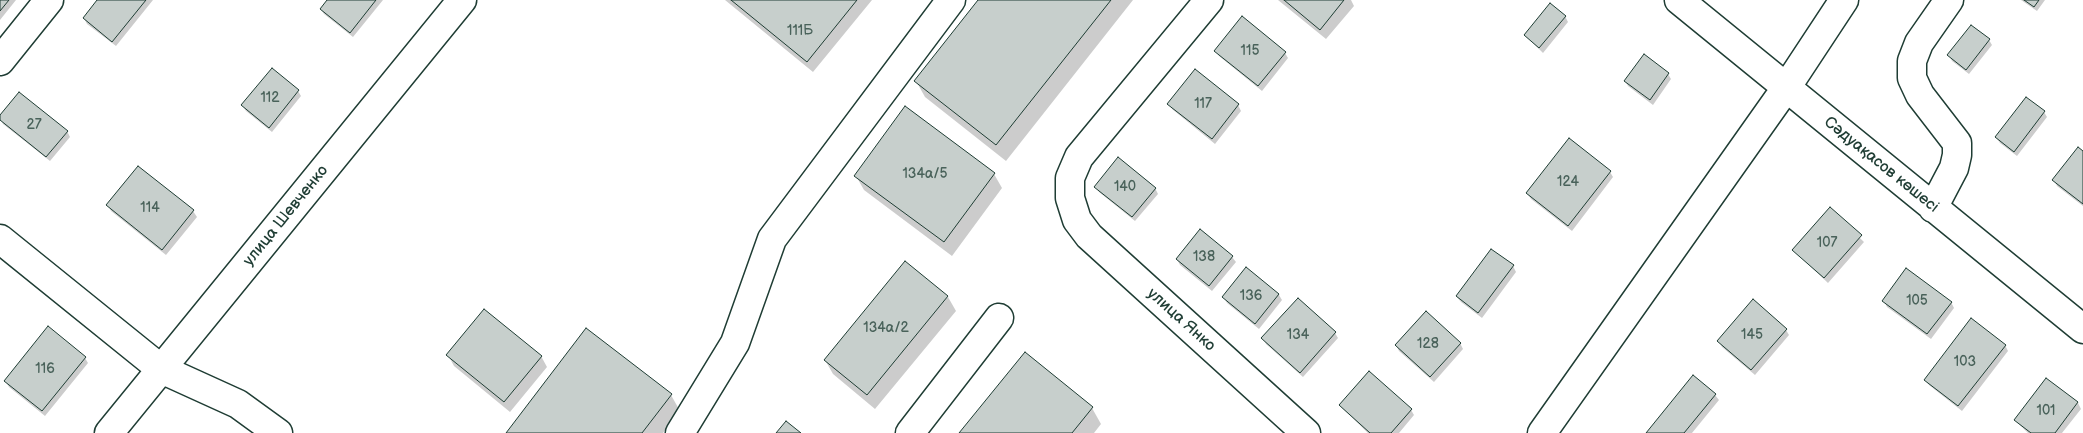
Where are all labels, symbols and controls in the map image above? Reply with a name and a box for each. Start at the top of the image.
house number: 111Б [787,23,813,39]
house number: 115 [1241,43,1259,59]
house number: 112 [260,90,280,106]
house number: 117 [1194,96,1212,112]
street label: Сәдуақасов көшесі [1820,113,1942,217]
house number: 27 [26,117,42,133]
street label: улица Шевченко [239,162,333,270]
house number: 134а/5 [902,166,948,182]
house number: 124 [1557,174,1579,190]
house number: 140 [1114,179,1136,195]
house number: 114 [140,200,160,216]
house number: 107 [1817,235,1837,251]
house number: 138 [1193,249,1215,265]
street label: улица Янко [1143,284,1219,356]
house number: 136 [1240,288,1262,304]
house number: 105 [1906,293,1928,309]
house number: 134а/2 [863,320,909,336]
house number: 134 [1287,327,1309,343]
house number: 145 [1741,327,1763,343]
house number: 128 [1417,336,1439,352]
house number: 103 [1954,354,1976,370]
house number: 116 [35,361,55,377]
house number: 101 [2036,403,2056,419]

